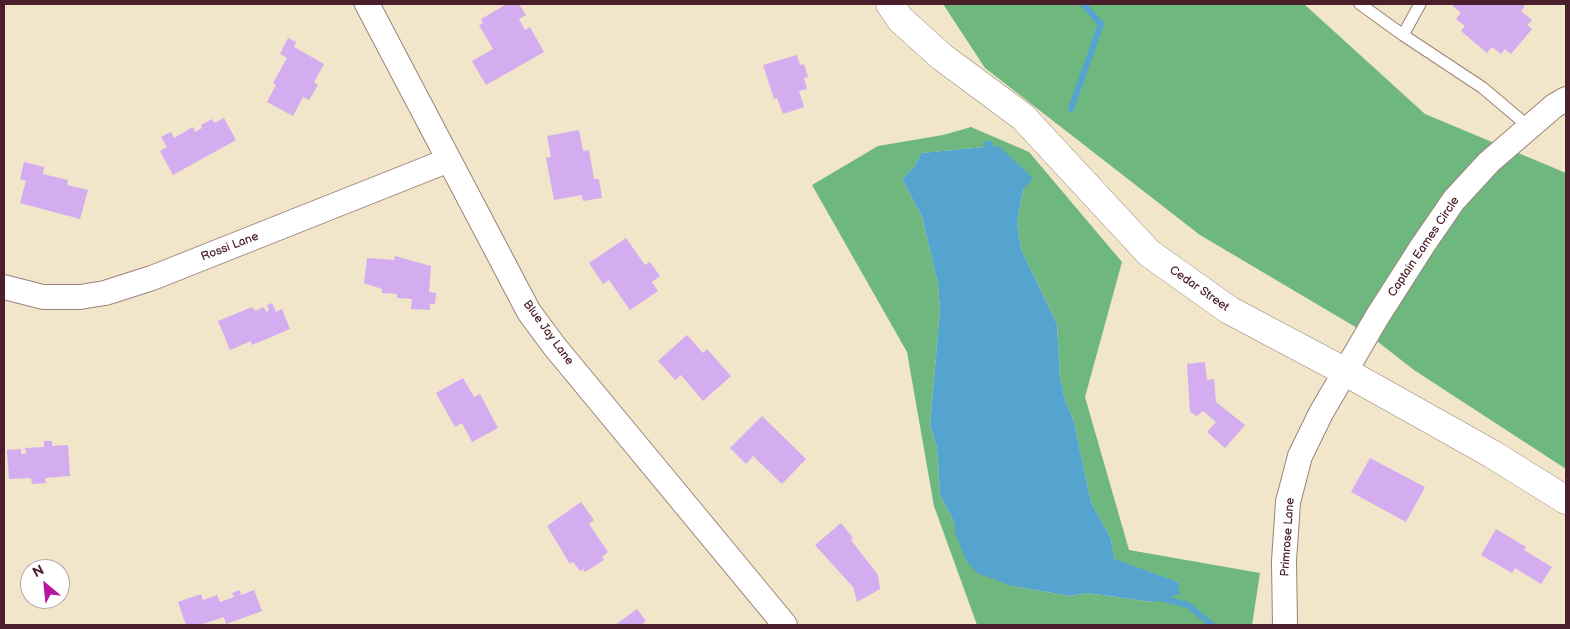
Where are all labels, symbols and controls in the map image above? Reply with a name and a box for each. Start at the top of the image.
street label: Captain Eames Circle [1385,194,1463,300]
street label: Rossi Lane [199,229,261,265]
street label: Cedar Street [1166,263,1232,315]
street label: Blue Jay Lane [520,298,576,368]
street label: Primrose Lane [1278,497,1298,577]
north arrow [20,559,70,609]
text: N [30,561,47,581]

